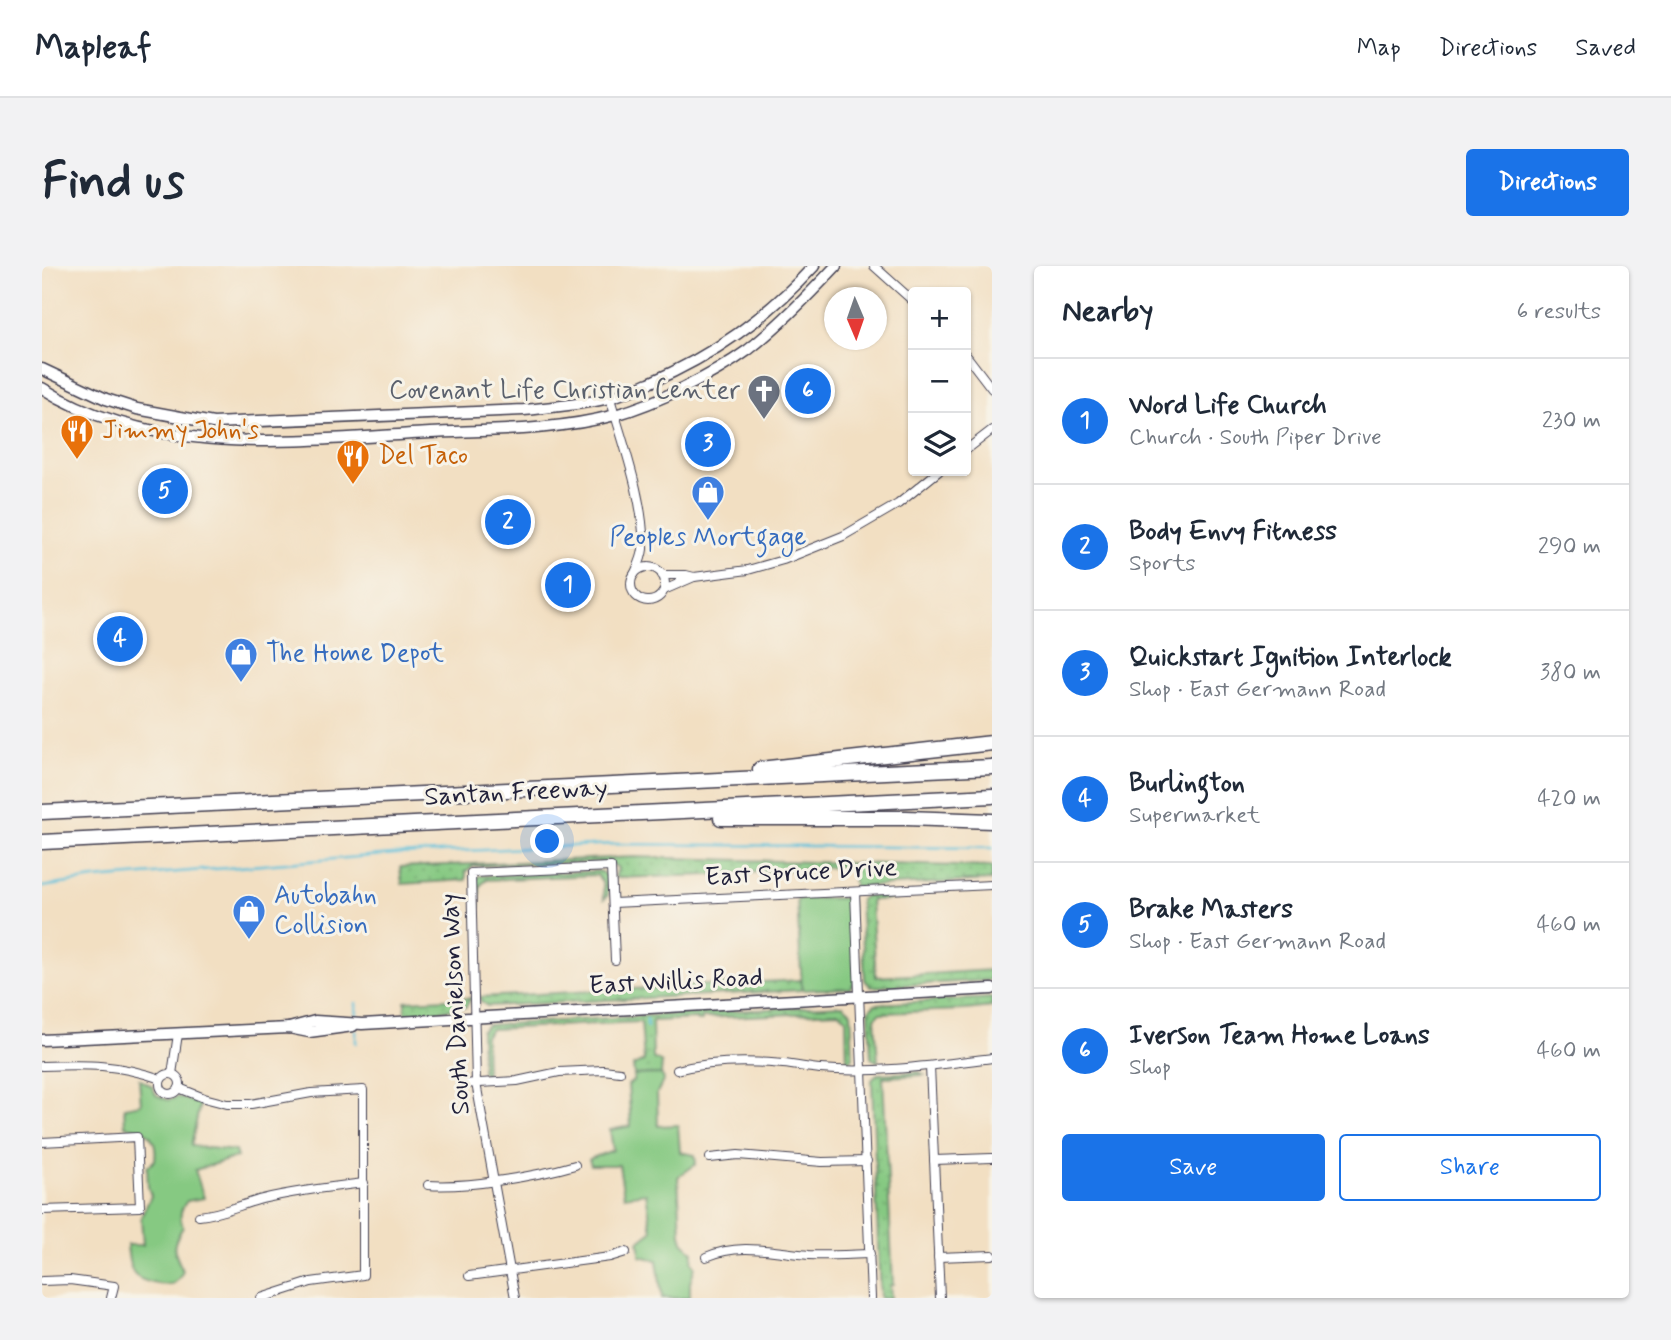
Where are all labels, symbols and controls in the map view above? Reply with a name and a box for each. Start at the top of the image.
text: Mapleaf [35,26,151,70]
text: Map [1357,33,1401,64]
text: Directions [1439,33,1537,64]
text: Saved [1575,33,1636,64]
button: Directions [1466,149,1629,216]
text: Find us [42,150,185,215]
north arrow [824,287,887,350]
map controls [908,287,971,476]
button: + [908,287,971,350]
text: Nearby [1062,292,1153,331]
text: 6 results [1517,297,1601,327]
button: − [908,350,971,413]
pin: 6 [785,365,831,417]
church icon: Covenant Life Christian Center [745,372,783,421]
place label: Covenant Life Christian Center [389,374,740,408]
text: Word Life Church [1129,389,1327,423]
text: 1 [1080,406,1090,436]
text: 230 m [1542,406,1601,436]
restaurant icon: Jimmy John's [58,412,96,461]
button: layers [908,413,971,476]
place label: Jimmy John's [102,414,259,448]
pin: 3 [685,418,731,470]
text: Church · South Piper Drive [1129,423,1382,453]
restaurant icon: Del Taco [334,437,372,486]
place label: Del Taco [378,439,468,473]
pin: 5 [142,465,188,517]
shop icon: Peoples Mortgage [689,473,727,522]
pin: 2 [485,496,531,548]
text: Body Envy Fitness [1129,515,1337,549]
place label: Peoples Mortgage [610,521,806,558]
text: 2 [1079,532,1091,562]
text: 290 m [1538,532,1601,562]
text: Sports [1129,549,1196,579]
pin: 1 [545,559,591,611]
pin: 4 [97,613,143,665]
shop icon: The Home Depot [222,635,260,684]
place label: The Home Depot [266,637,444,671]
text: Quickstart Ignition Interlock [1129,641,1452,675]
text: 3 [1080,658,1090,688]
text: 380 m [1540,658,1601,688]
text: Shop · East Germann Road [1129,675,1386,705]
text: Burlington [1129,767,1245,801]
street label: Santan Freeway [423,771,609,815]
text: 4 [1078,784,1092,814]
text: 420 m [1537,784,1601,814]
text: Supermarket [1129,801,1260,831]
your location [530,824,564,858]
street label: East Spruce Drive [704,851,898,895]
place label: Autobahn Collision [274,879,377,943]
shop icon: Autobahn Collision [230,892,268,941]
street label: South Danielson Way [433,892,479,1116]
text: Brake Masters [1129,893,1293,927]
text: 5 [1078,910,1092,940]
text: 460 m [1537,910,1601,940]
text: Shop · East Germann Road [1129,927,1386,957]
street label: East Willis Road [588,960,764,1004]
text: Iverson Team Home Loans [1129,1019,1430,1053]
text: 6 [1079,1036,1091,1066]
text: 460 m [1537,1036,1601,1066]
text: Shop [1129,1053,1171,1083]
button: Save [1062,1134,1325,1201]
button: Share [1339,1134,1601,1201]

